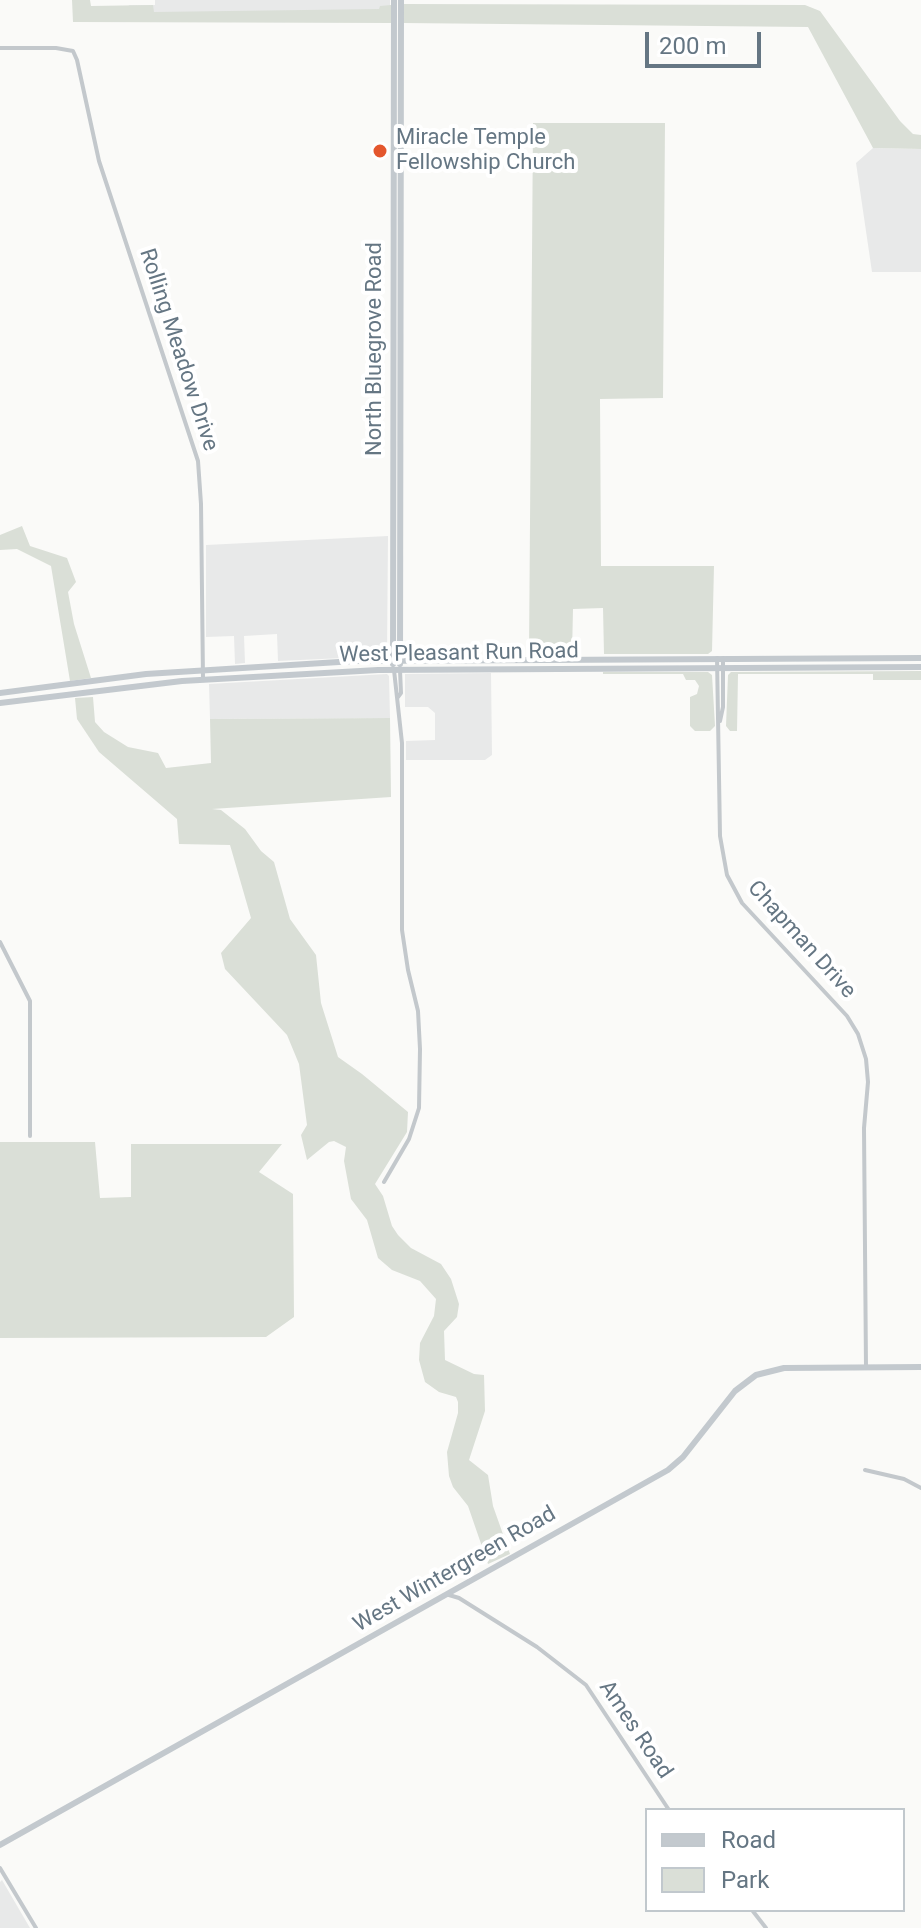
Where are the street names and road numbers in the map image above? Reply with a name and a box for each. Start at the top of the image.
street label: North Bluegrove Road [362,242,388,456]
street label: Rolling Meadow Drive [133,245,223,455]
street label: West Pleasant Run Road [339,639,579,669]
street label: Chapman Drive [741,876,861,1004]
street label: West Wintergreen Road [349,1501,561,1639]
street label: Ames Road [593,1676,677,1784]

